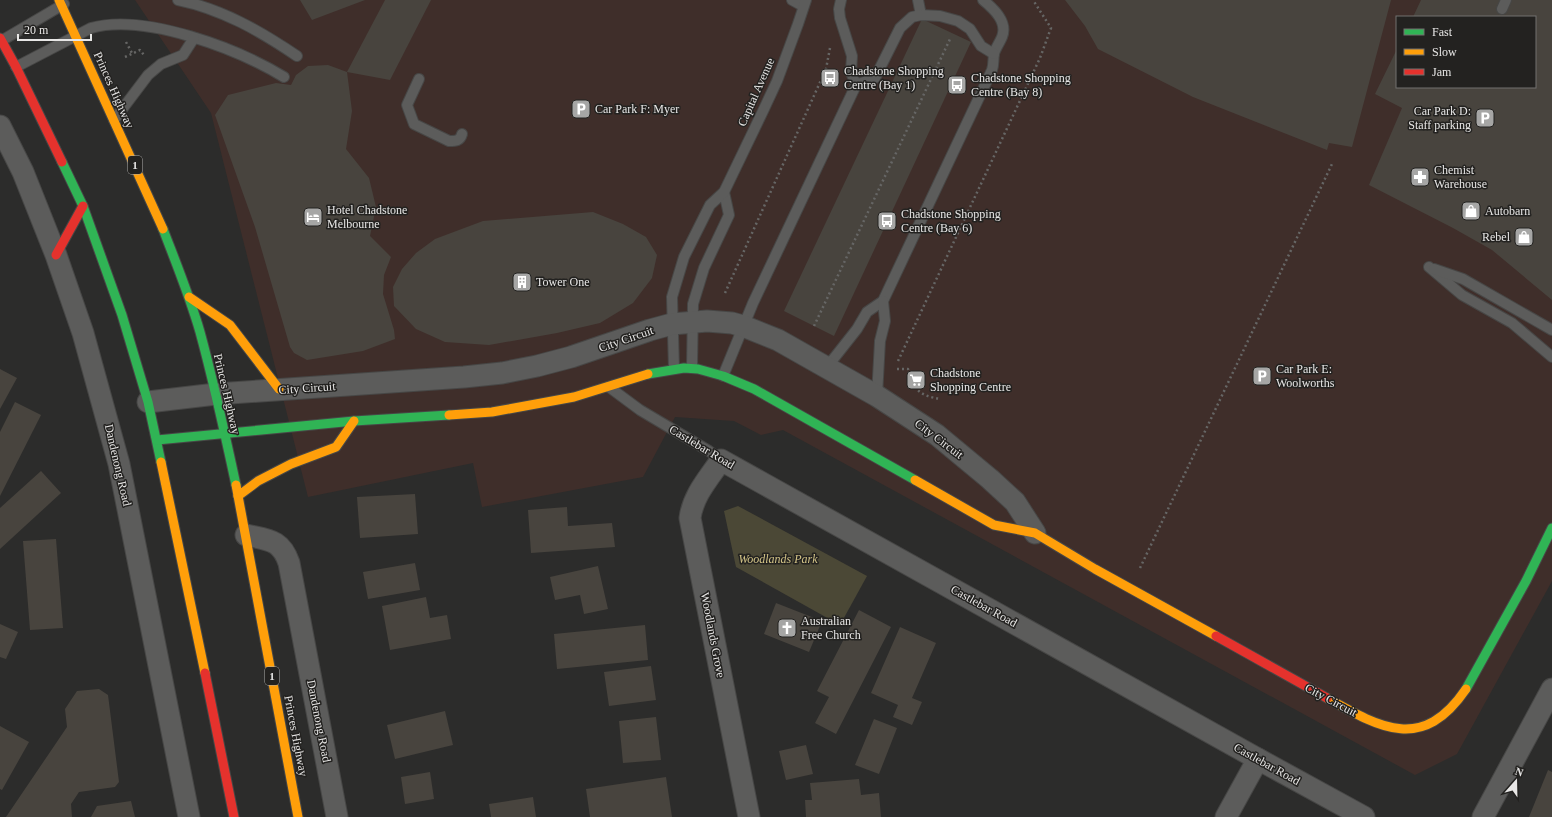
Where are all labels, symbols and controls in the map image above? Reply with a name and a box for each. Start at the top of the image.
scale bar [18,16,91,42]
legend [1396,16,1536,88]
text: 20 m [24,23,49,37]
text: Fast [1432,25,1453,39]
text: Slow [1432,45,1457,59]
street label: Princes Highway [91,50,137,130]
street label: Capital Avenue [735,56,777,128]
place label: Chadstone Shopping Centre (Bay 1) [844,64,944,92]
text: Jam [1432,65,1452,79]
bus stop icon: Chadstone Shopping Centre (Bay 1) [819,67,841,89]
place label: Chadstone Shopping Centre (Bay 8) [971,71,1071,99]
bus stop icon: Chadstone Shopping Centre (Bay 8) [946,74,968,96]
parking icon: Car Park F: Myer [570,98,592,120]
place label: Car Park F: Myer [595,102,679,116]
place label: Car Park D: Staff parking [1408,104,1471,132]
parking icon: Car Park D: Staff parking [1474,107,1496,129]
road number: 1 [128,156,142,174]
place label: Chemist Warehouse [1434,163,1487,191]
pharmacy icon: Chemist Warehouse [1409,166,1431,188]
shop icon: Autobarn [1460,200,1482,222]
place label: Hotel Chadstone Melbourne [327,203,407,231]
place label: Autobarn [1485,204,1530,218]
hotel icon: Hotel Chadstone Melbourne [302,206,324,228]
place label: Chadstone Shopping Centre (Bay 6) [901,207,1001,235]
bus stop icon: Chadstone Shopping Centre (Bay 6) [876,210,898,232]
shop icon: Rebel [1513,226,1535,248]
place label: Rebel [1482,230,1511,244]
building icon: Tower One [511,271,533,293]
place label: Tower One [536,275,589,289]
street label: City Circuit [597,323,656,355]
street label: Princes Highway [211,352,243,436]
place label: Car Park E: Woolworths [1276,362,1335,390]
parking icon: Car Park E: Woolworths [1251,365,1273,387]
place label: Chadstone Shopping Centre [930,366,1011,394]
supermarket icon: Chadstone Shopping Centre [905,369,927,391]
street label: City Circuit [278,379,337,397]
street label: City Circuit [912,416,967,462]
street label: Castlebar Road [667,422,737,472]
street label: Dandenong Road [102,423,134,507]
park label: Woodlands Park [738,552,818,566]
street label: Castlebar Road [948,582,1020,630]
street label: Woodlands Grove [698,591,728,679]
place label: Australian Free Church [801,614,861,642]
church icon: Australian Free Church [776,617,798,639]
road number: 1 [265,667,279,685]
street label: Dandenong Road [304,679,334,763]
street label: City Circuit [1303,680,1360,720]
street label: Princes Highway [281,694,311,778]
street label: Castlebar Road [1231,740,1303,788]
north arrow [1496,761,1536,801]
text: N [1514,765,1525,779]

